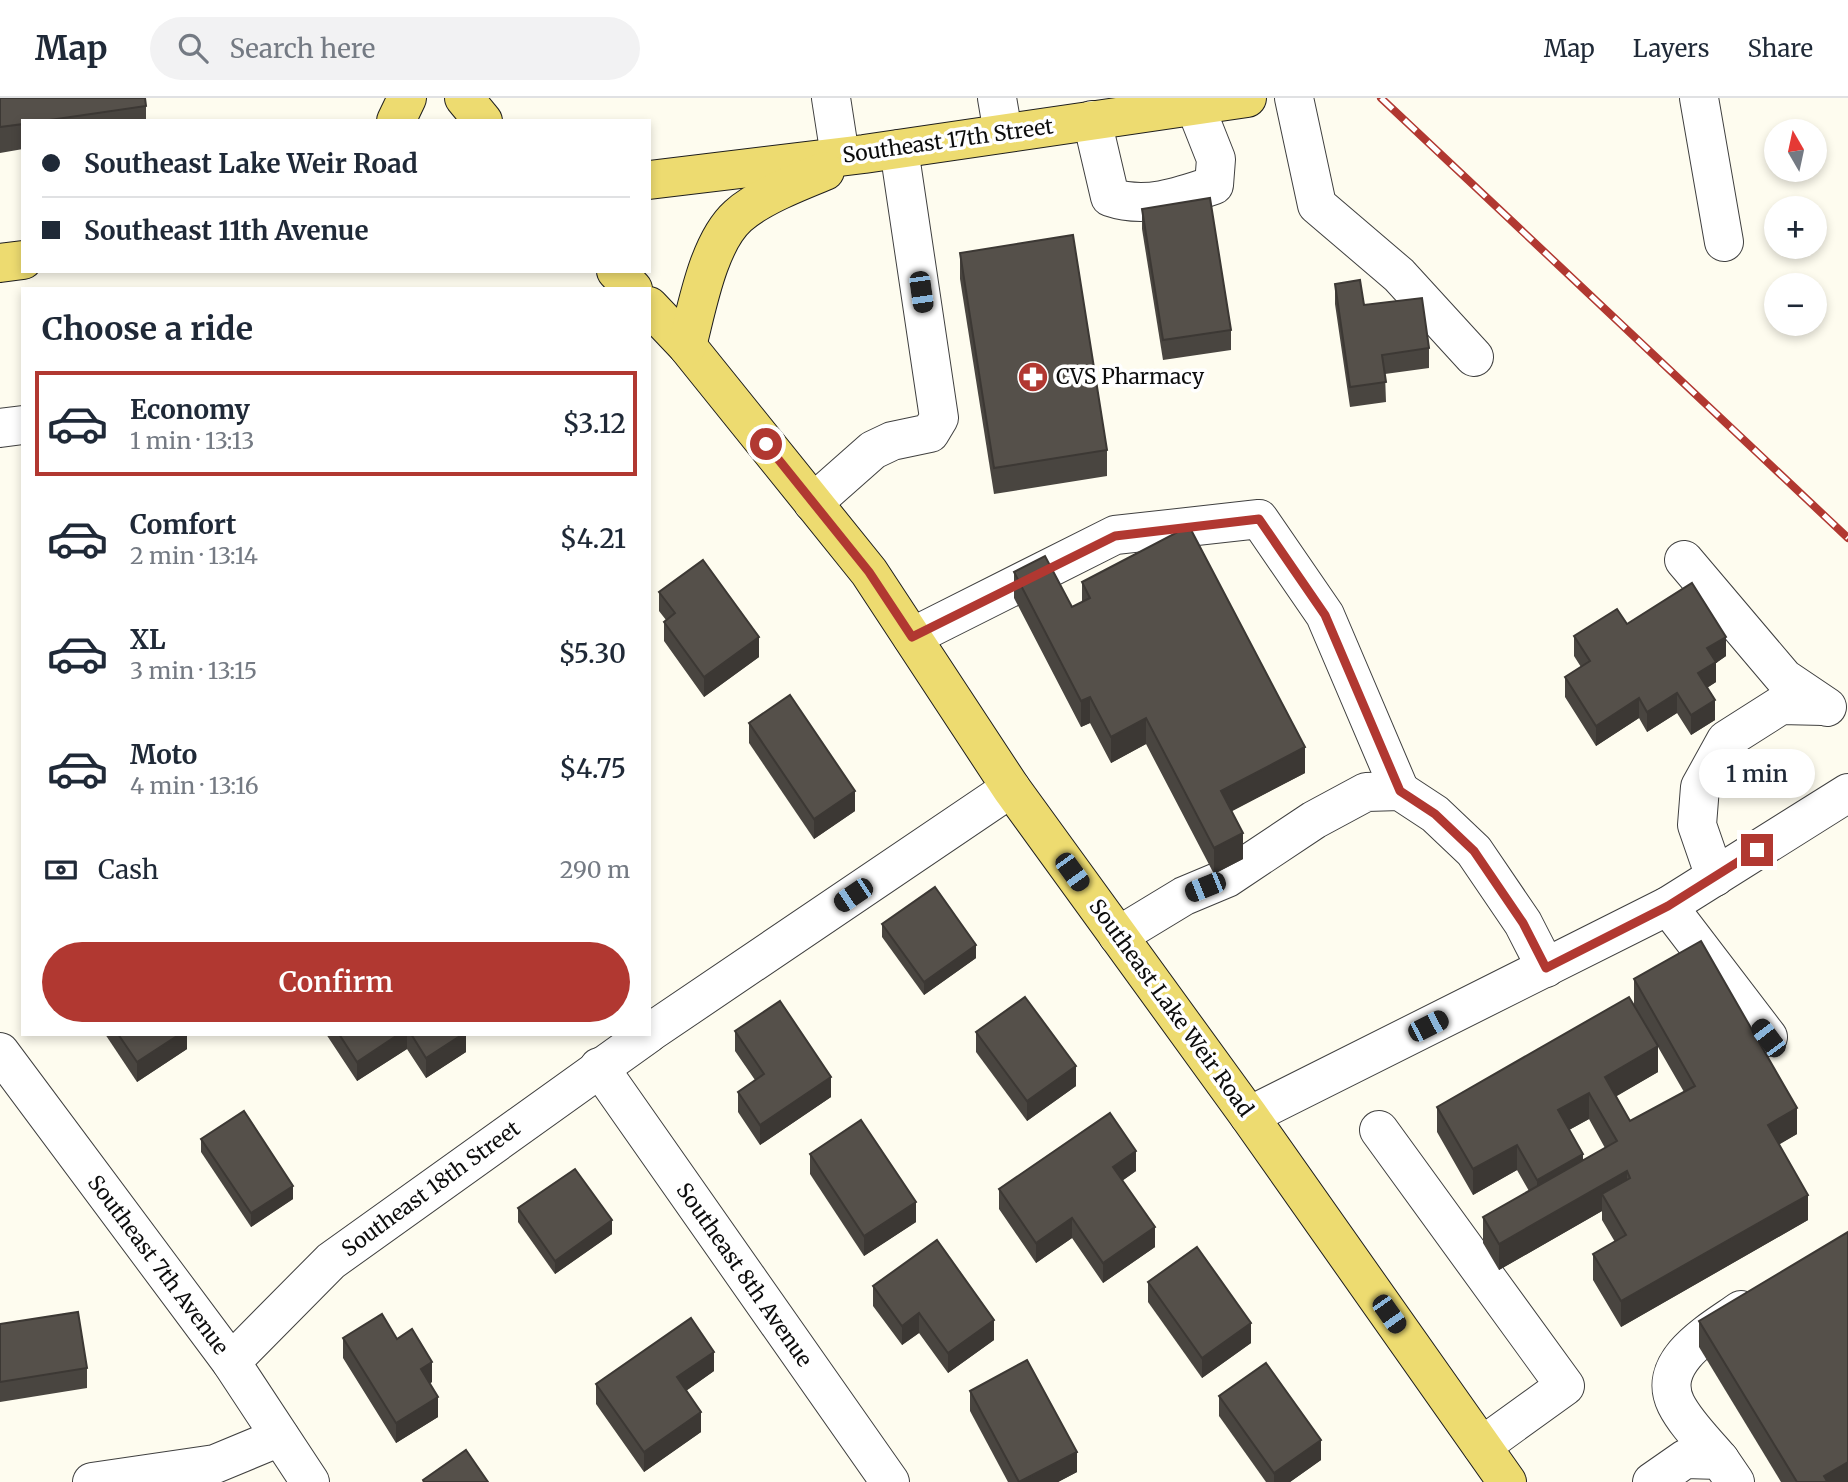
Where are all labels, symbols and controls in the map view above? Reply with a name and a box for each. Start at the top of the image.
search box [150,17,640,80]
text: Map [35,28,108,69]
icon: search [174,29,212,67]
text: Search here [230,32,375,65]
text: Map [1544,33,1595,64]
text: Layers [1633,33,1709,64]
text: Share [1747,33,1813,64]
street label: Southeast 17th Street [841,112,1055,169]
north arrow [1764,119,1827,182]
map controls [1764,119,1827,336]
text: Southeast Lake Weir Road [84,147,418,180]
button: + [1764,196,1827,259]
text: Southeast 11th Avenue [84,214,368,247]
car [908,270,935,314]
button: − [1764,273,1827,336]
text: Choose a ride [42,309,253,349]
pharmacy icon: CVS Pharmacy [1016,360,1050,394]
place label: CVS Pharmacy [1056,363,1205,390]
icon: car [46,392,109,455]
text: Economy [130,393,250,426]
text: $3.12 [562,407,626,440]
text: 1 min · 13:13 [130,426,254,455]
route start [750,428,782,460]
icon: car [46,507,109,570]
text: Comfort [130,508,236,541]
text: $4.21 [560,522,626,555]
text: 2 min · 13:14 [130,541,258,570]
icon: car [46,622,109,685]
text: XL [130,623,166,656]
text: $5.30 [558,637,626,670]
text: 3 min · 13:15 [130,656,257,685]
icon: car [46,737,109,800]
text: Moto [130,738,197,771]
callout: 1 min [1699,748,1815,798]
text: $4.75 [559,752,626,785]
text: 1 min [1726,759,1788,788]
text: 4 min · 13:16 [130,771,259,800]
route end [1741,834,1773,866]
car [1052,849,1093,895]
icon: cash [42,851,80,889]
text: Cash [98,853,159,886]
text: 290 m [560,855,630,884]
car [1182,869,1229,905]
car [830,875,877,915]
street label: Southeast Lake Weir Road [1083,894,1260,1122]
button: Confirm [42,942,630,1022]
car [1405,1007,1452,1045]
car [1747,1015,1790,1061]
street label: Southeast 18th Street [336,1115,525,1262]
street label: Southeast 7th Avenue [82,1170,235,1360]
street label: Southeast 8th Avenue [671,1177,818,1372]
car [1369,1291,1410,1337]

